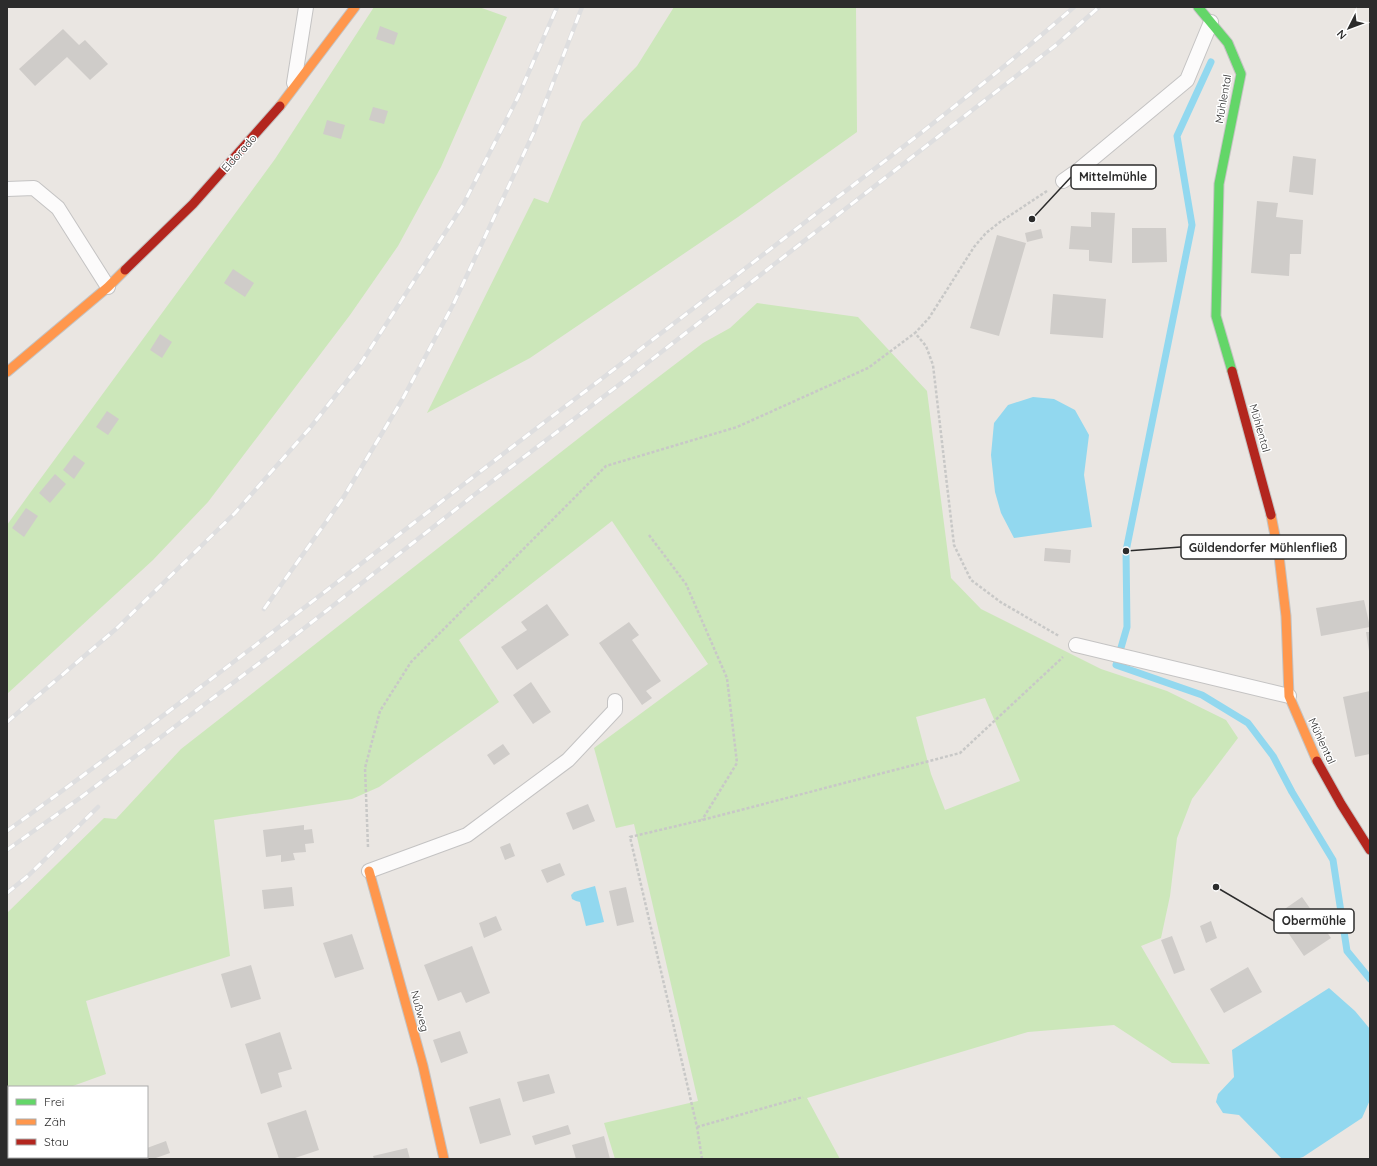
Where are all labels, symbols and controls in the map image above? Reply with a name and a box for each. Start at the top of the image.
north arrow [1329,8,1369,48]
text: N [1334,27,1349,42]
street label: Mühlental [1212,73,1234,125]
street label: Eldorado [218,131,260,175]
callout: Mittelmühle [1071,165,1156,189]
text: Mittelmühle [1079,169,1147,184]
street label: Mühlental [1246,402,1274,454]
callout: Güldendorfer Mühlenfließ [1181,535,1346,559]
text: Güldendorfer Mühlenfließ [1189,540,1337,555]
street label: Mühlental [1305,716,1339,766]
callout: Obermühle [1274,909,1354,933]
text: Obermühle [1282,913,1346,928]
street label: Nußweg [408,989,432,1033]
legend [8,1086,148,1158]
text: Frei [44,1094,64,1109]
text: Zäh [44,1114,66,1129]
text: Stau [44,1134,69,1149]

